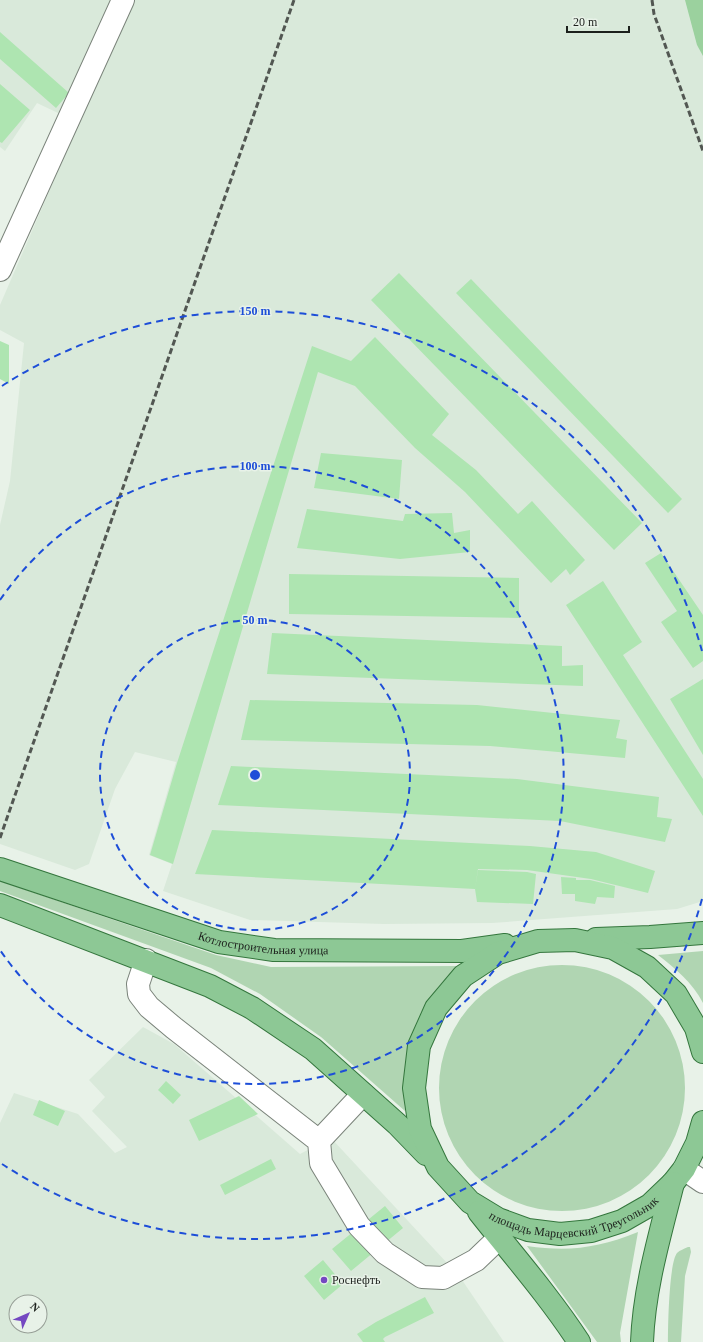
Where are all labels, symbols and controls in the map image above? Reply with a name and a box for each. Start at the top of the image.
scale bar [567,8,629,34]
text: 20 m [573,15,598,29]
text: 150 m [240,304,271,318]
text: 100 m [240,459,271,473]
text: 50 m [243,613,268,627]
centre of rings [248,768,262,782]
street label: Котлостроительная улица [196,929,329,957]
street label: площадь Марцевский Треугольник [486,1194,662,1241]
place label: Роснефть [332,1273,381,1287]
marker: Роснефть [319,1275,329,1285]
north arrow [8,1294,48,1334]
text: N [28,1300,42,1314]

